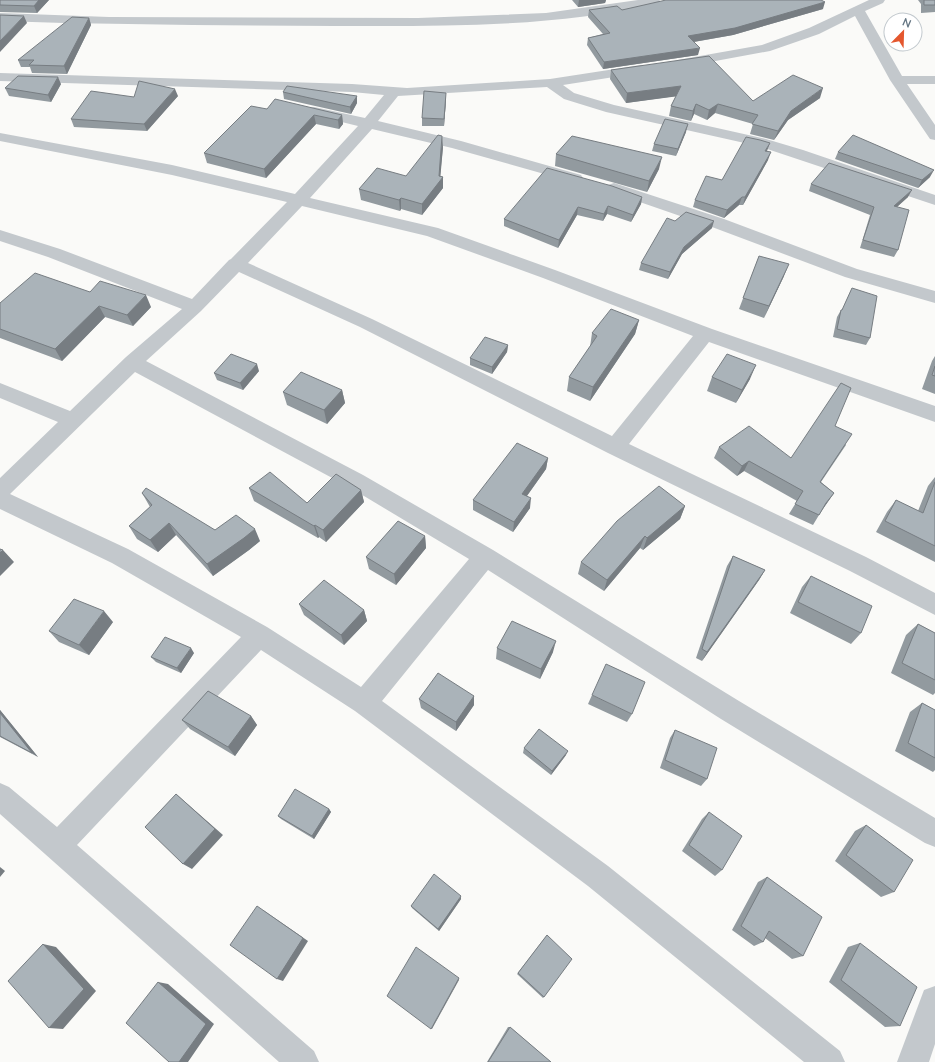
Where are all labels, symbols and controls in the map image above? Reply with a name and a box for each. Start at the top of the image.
north arrow [883,12,923,52]
text: N [900,15,913,32]

